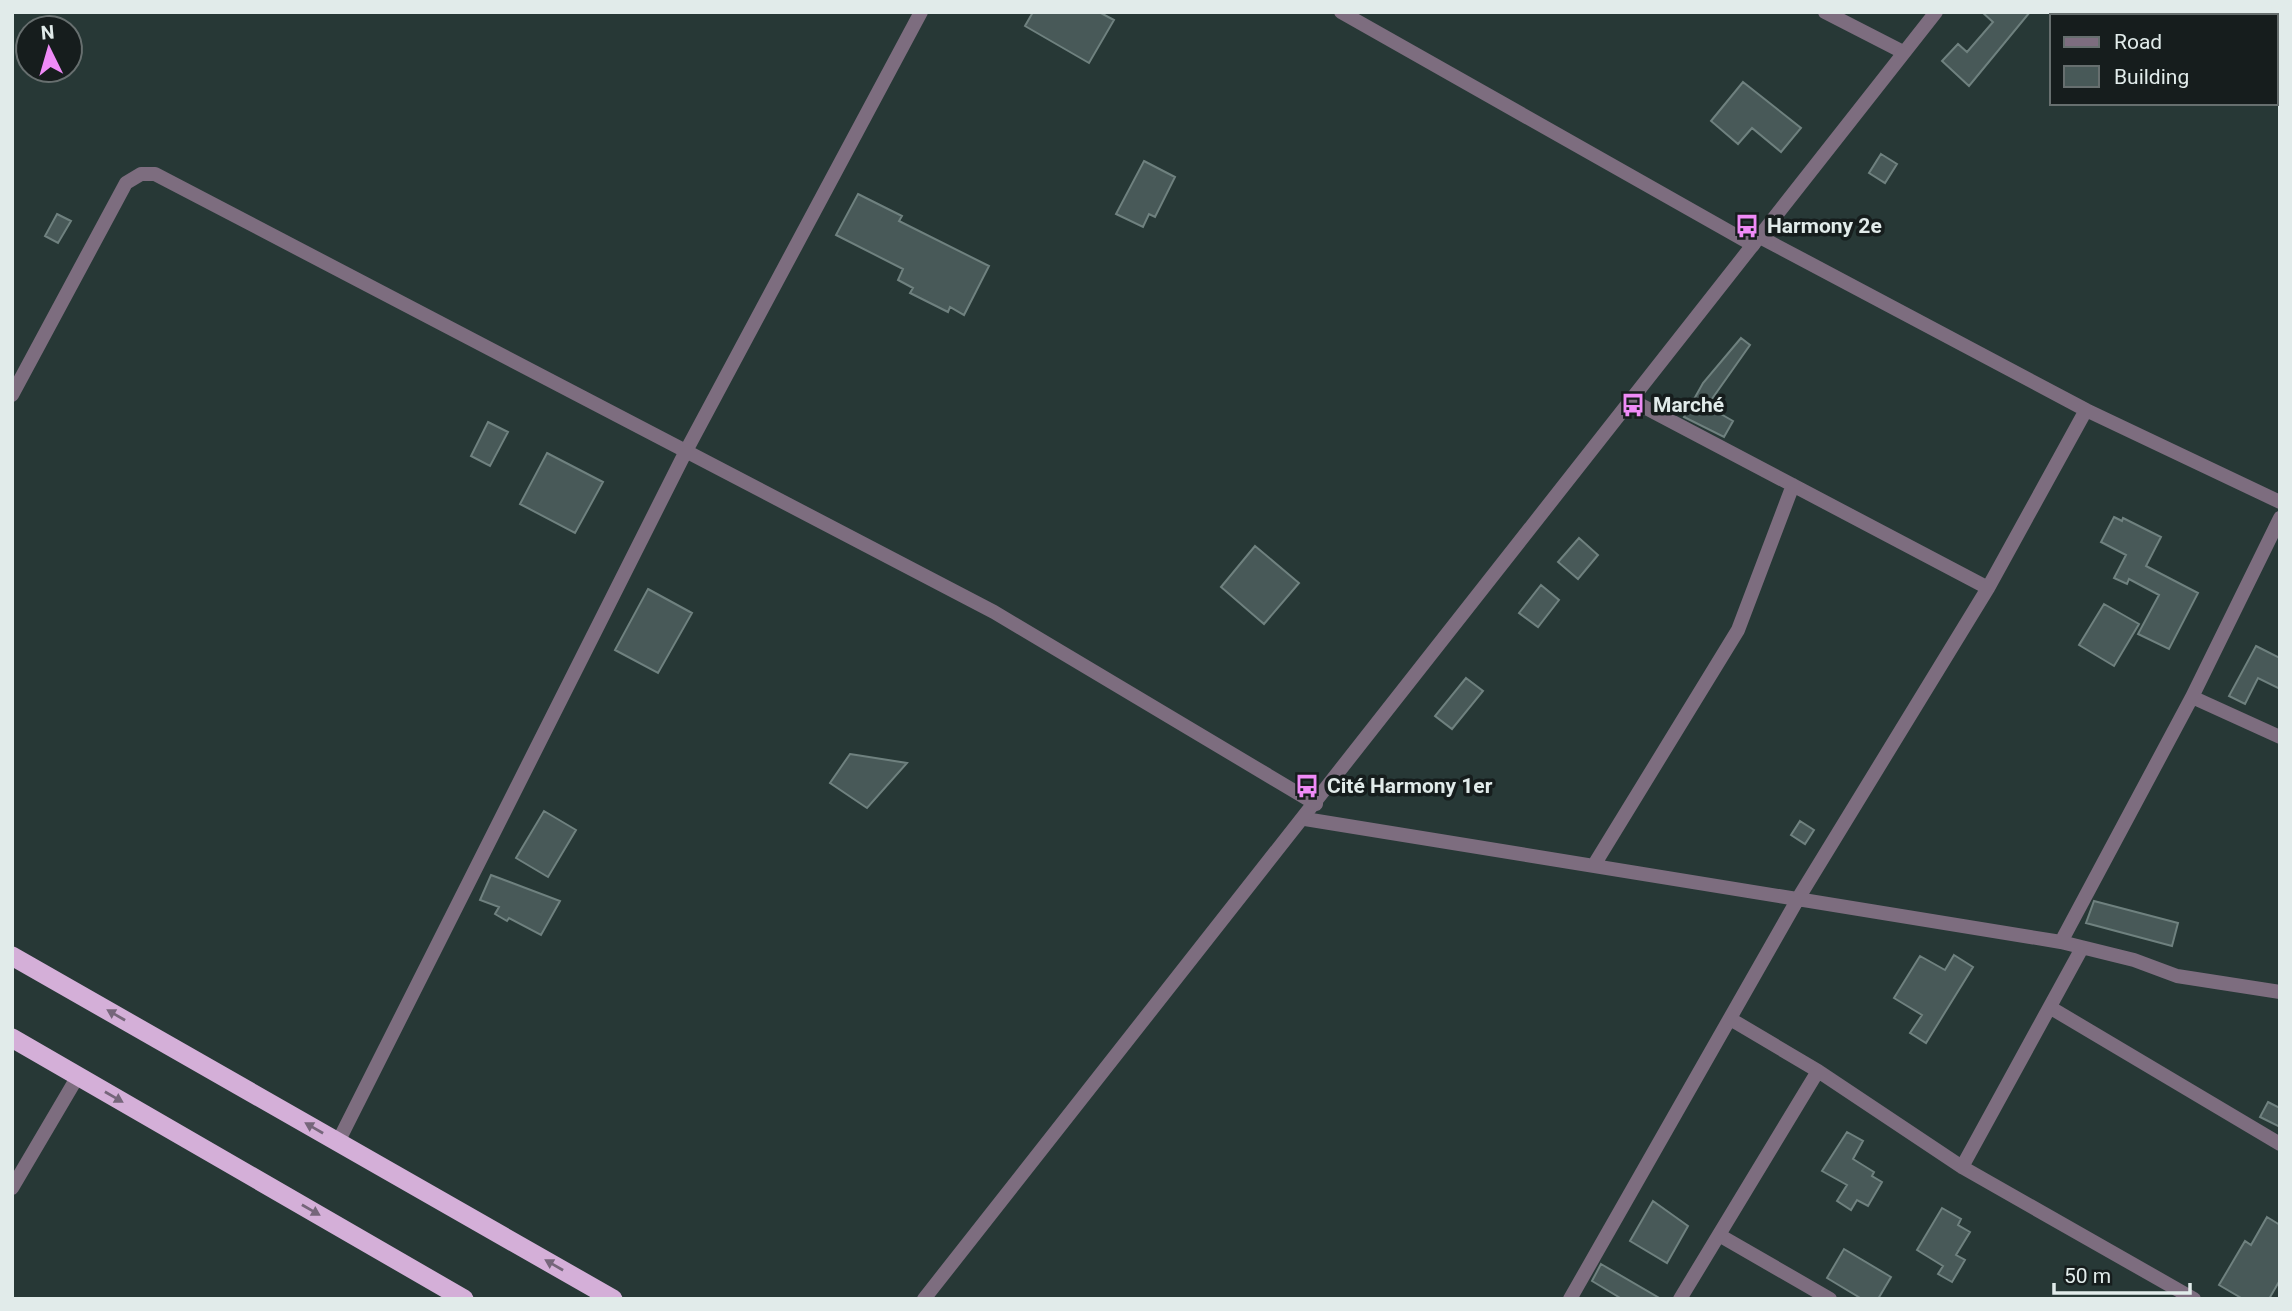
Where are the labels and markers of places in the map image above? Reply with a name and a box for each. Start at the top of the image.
bus stop icon: Harmony 2e [1733,212,1761,240]
place label: Harmony 2e [1767,214,1882,238]
bus stop icon: Marché [1619,391,1647,419]
place label: Marché [1653,393,1724,417]
bus stop icon: Cité Harmony 1er [1293,772,1321,800]
place label: Cité Harmony 1er [1327,774,1493,798]

